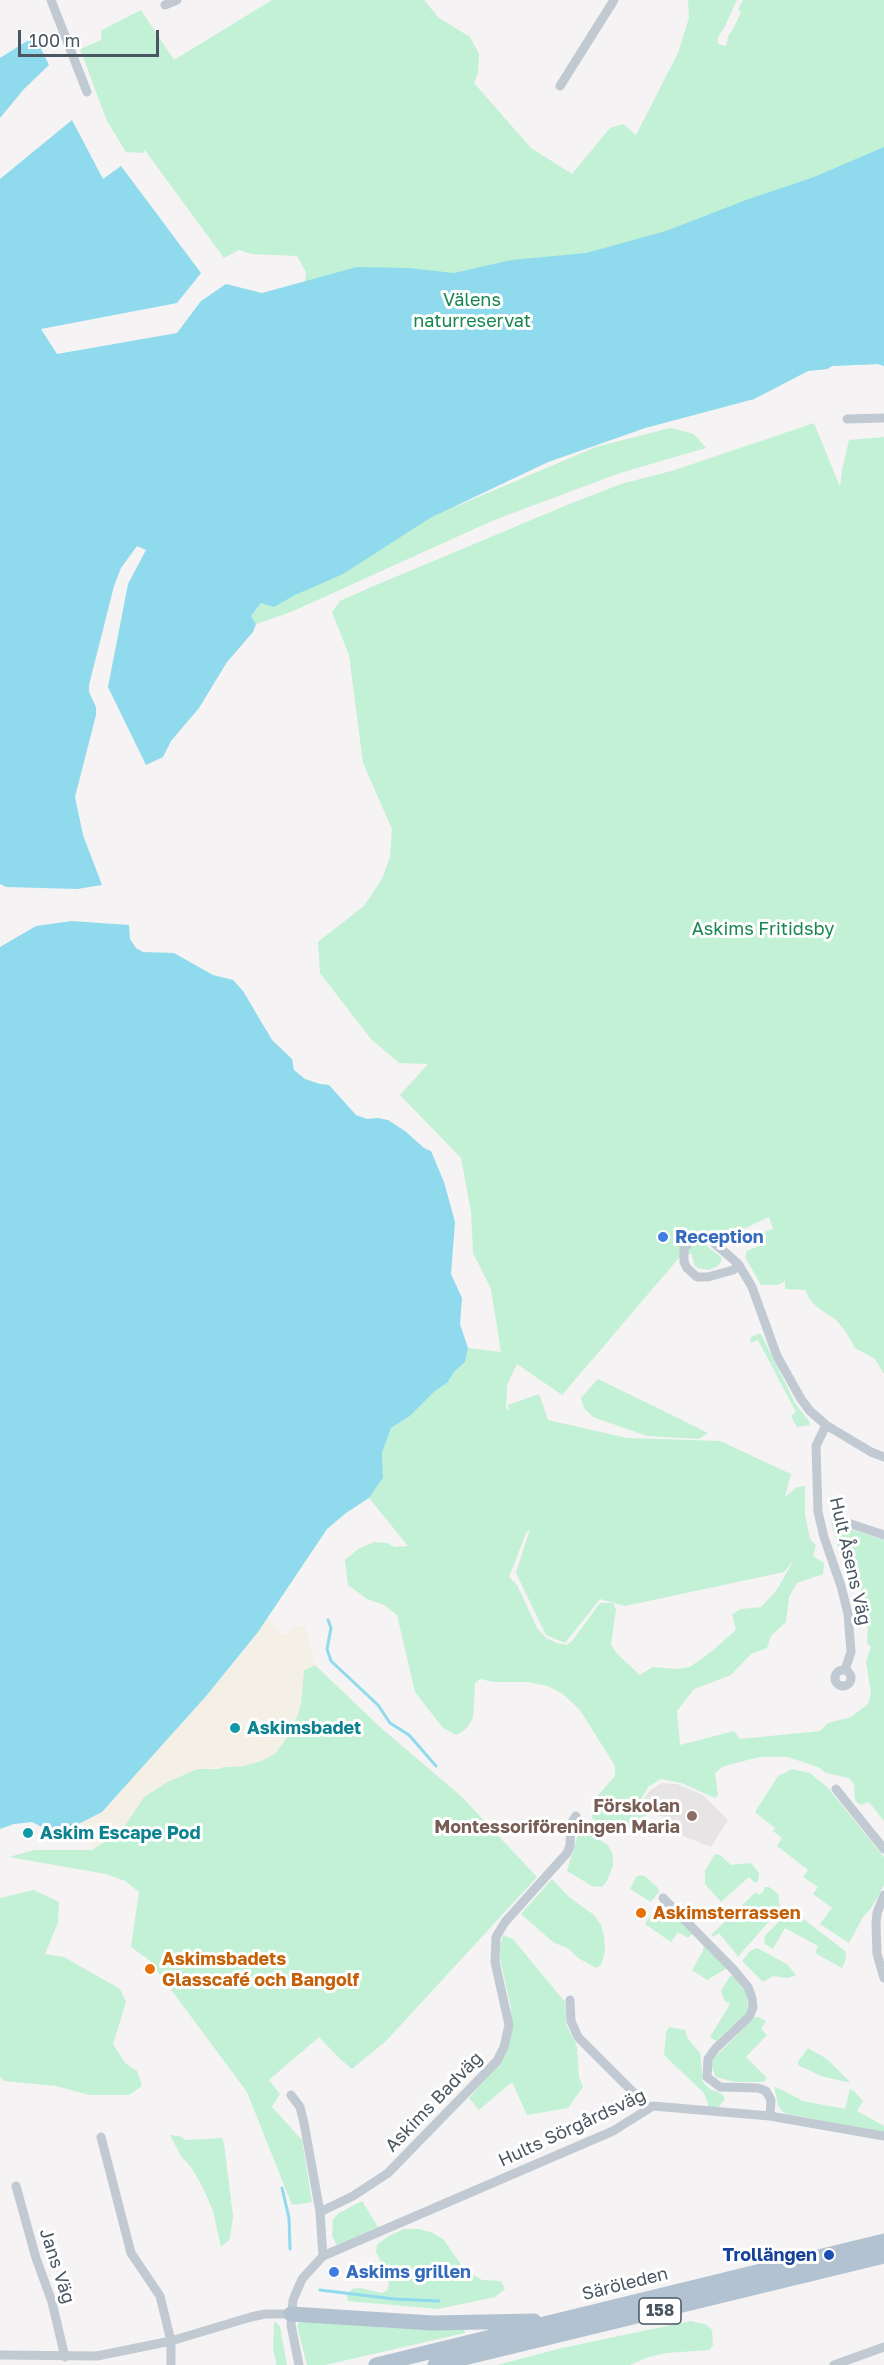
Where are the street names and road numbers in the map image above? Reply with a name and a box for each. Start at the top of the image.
street label: Hult Åsens Väg [825,1495,875,1627]
street label: Askims Badväg [381,2047,487,2157]
street label: Hults Sörgårdsväg [495,2084,649,2172]
street label: Jans Väg [35,2226,79,2306]
street label: Säröleden [580,2263,670,2305]
road number: 158 [639,2298,681,2324]

